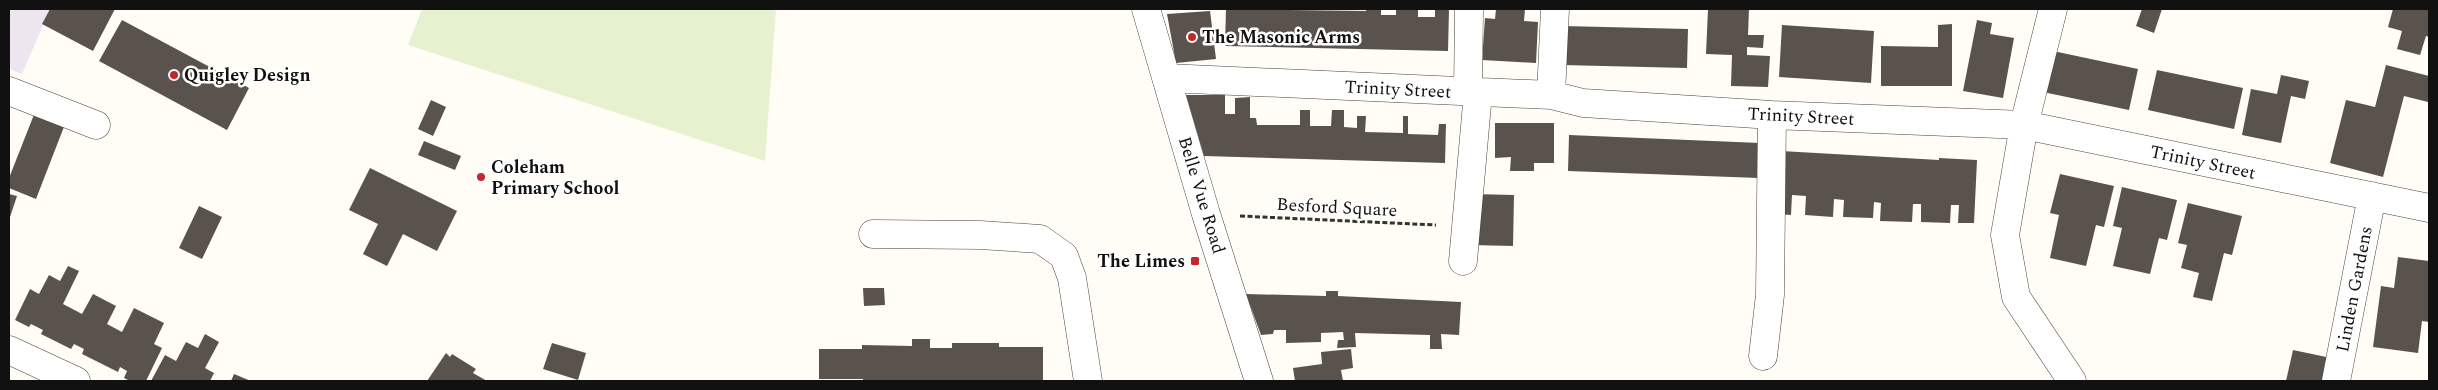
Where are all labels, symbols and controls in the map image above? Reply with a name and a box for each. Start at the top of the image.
place label: The Masonic Arms [1202,24,1360,51]
marker: The Masonic Arms [1186,31,1198,43]
place label: Quigley Design [184,62,311,89]
marker: Quigley Design [168,69,180,81]
street label: Trinity Street [1344,73,1452,106]
street label: Trinity Street [1747,100,1855,133]
street label: Belle Vue Road [1171,133,1232,257]
street label: Trinity Street [2148,138,2258,187]
place label: Coleham Primary School [491,154,619,202]
marker: Coleham Primary School [475,171,487,183]
street label: Besford Square [1276,191,1398,224]
street label: Linden Gardens [2329,224,2380,355]
place label: The Limes [1097,248,1185,275]
marker: The Limes [1189,255,1201,267]

